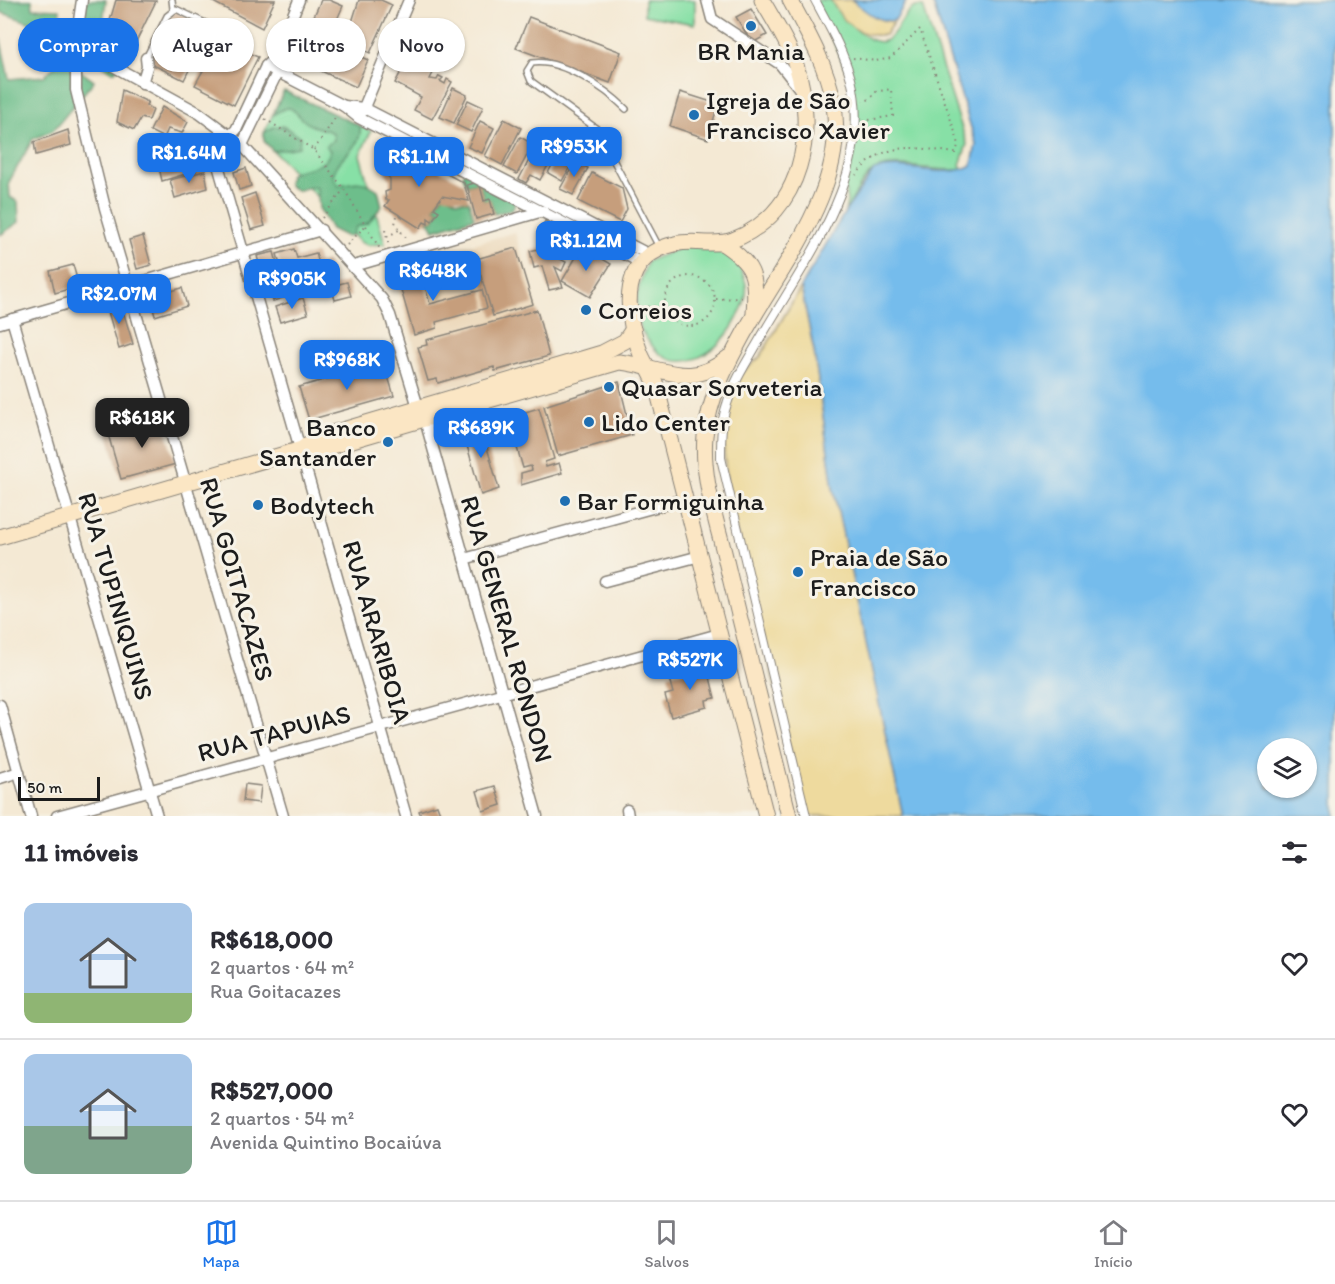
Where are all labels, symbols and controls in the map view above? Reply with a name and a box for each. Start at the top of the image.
chip: Comprar [18,18,139,72]
chip: Alugar [151,18,254,72]
chip: Filtros [266,18,366,72]
chip: Novo [378,18,465,72]
marker: BR Mania [744,19,758,33]
place label: BR Mania [697,35,805,67]
place label: Igreja de São Francisco Xavier [706,84,891,146]
marker: Igreja de São Francisco Xavier [687,108,701,122]
pin: R$953K [525,127,623,178]
pin: R$1.64M [134,133,244,184]
text: R$953K [541,134,607,158]
pin: R$1.1M [370,137,468,188]
text: R$1.64M [151,140,227,164]
text: R$1.1M [388,144,450,168]
pin: R$1.12M [531,221,641,272]
text: R$1.12M [550,228,622,252]
pin: R$648K [384,251,482,302]
text: R$648K [399,258,467,282]
pin: R$905K [243,259,341,310]
text: R$905K [258,266,326,290]
pin: R$2.07M [64,274,174,325]
text: R$2.07M [81,281,157,305]
place label: Correios [598,294,692,326]
marker: Correios [579,303,593,317]
pin: R$968K [298,340,396,391]
text: R$968K [314,347,380,371]
place label: Quasar Sorveteria [621,371,823,403]
marker: Quasar Sorveteria [602,380,616,394]
pin: R$618K [93,398,191,449]
text: R$618K [109,405,175,429]
place label: Lido Center [601,406,730,438]
pin: R$689K [432,408,530,459]
place label: Banco Santander [259,411,376,473]
text: R$689K [448,415,514,439]
marker: Lido Center [582,415,596,429]
marker: Banco Santander [381,435,395,449]
street label: RUA GOITACAZES [193,474,281,684]
place label: Bar Formiguinha [577,485,765,517]
street label: RUA TUPINIQUINS [71,489,161,703]
place label: Bodytech [270,489,374,521]
street label: RUA GENERAL RONDON [454,492,560,766]
marker: Bar Formiguinha [558,494,572,508]
marker: Bodytech [251,498,265,512]
street label: RUA ARARIBOIA [336,537,419,728]
place label: Praia de São Francisco [810,541,948,603]
marker: Praia de São Francisco [791,565,805,579]
pin: R$527K [641,640,739,691]
text: R$527K [657,647,723,671]
street label: RUA TAPUIAS [194,697,354,769]
map controls [1257,738,1317,798]
button: layers [1257,738,1317,798]
scale bar [18,774,100,802]
text: 50 m [27,778,62,797]
text: 11 imóveis [24,836,139,868]
icon: filters [1278,836,1311,869]
text: R$618,000 [210,923,333,955]
icon: home [72,927,144,999]
icon: heart [1278,947,1311,980]
text: 2 quartos · 64 m² [210,955,354,979]
text: Rua Goitacazes [210,979,341,1003]
text: R$527,000 [210,1074,333,1106]
icon: home [72,1078,144,1150]
icon: heart [1278,1098,1311,1131]
text: 2 quartos · 54 m² [210,1106,354,1130]
text: Avenida Quintino Bocaiúva [210,1130,442,1154]
tab: Mapa [202,1216,240,1271]
tab: Salvos [645,1216,689,1271]
tab: Início [1094,1216,1133,1271]

